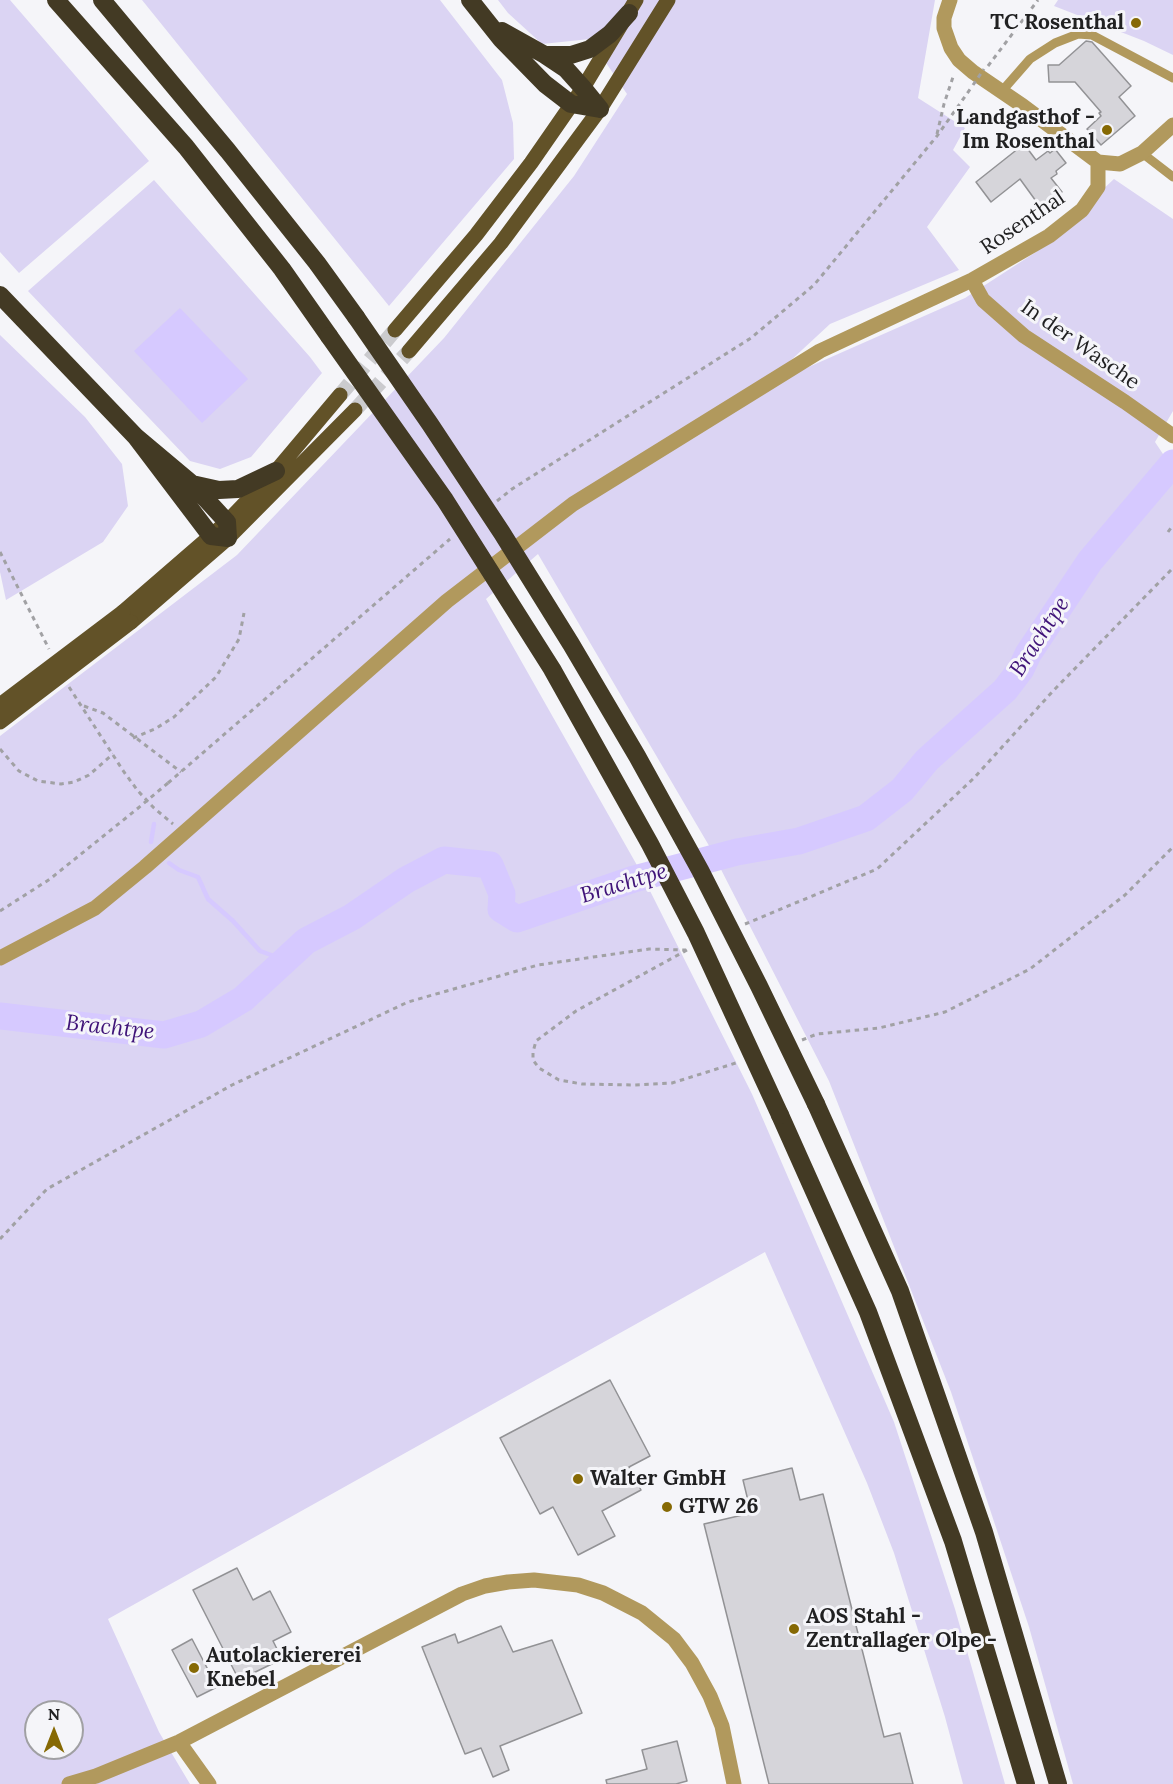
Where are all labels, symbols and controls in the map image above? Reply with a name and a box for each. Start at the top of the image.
place label: TC Rosenthal [990,10,1124,36]
marker: TC Rosenthal [1129,16,1143,30]
place label: Landgasthof - Im Rosenthal [956,105,1095,155]
marker: Landgasthof - Im Rosenthal [1100,123,1114,137]
street label: Rosenthal [976,186,1070,260]
street label: In der Wasche [1016,295,1144,395]
water label: Brachtpe [1005,592,1075,682]
water label: Brachtpe [577,858,671,910]
water label: Brachtpe [64,1010,156,1046]
place label: Walter GmbH [590,1466,726,1492]
marker: Walter GmbH [571,1472,585,1486]
place label: GTW 26 [679,1494,758,1520]
marker: GTW 26 [660,1500,674,1514]
place label: AOS Stahl - Zentrallager Olpe - [806,1604,997,1654]
marker: AOS Stahl - Zentrallager Olpe - [787,1622,801,1636]
place label: Autolackiererei Knebel [206,1643,361,1693]
marker: Autolackiererei Knebel [187,1661,201,1675]
north arrow [24,1700,84,1760]
text: N [48,1704,60,1724]

